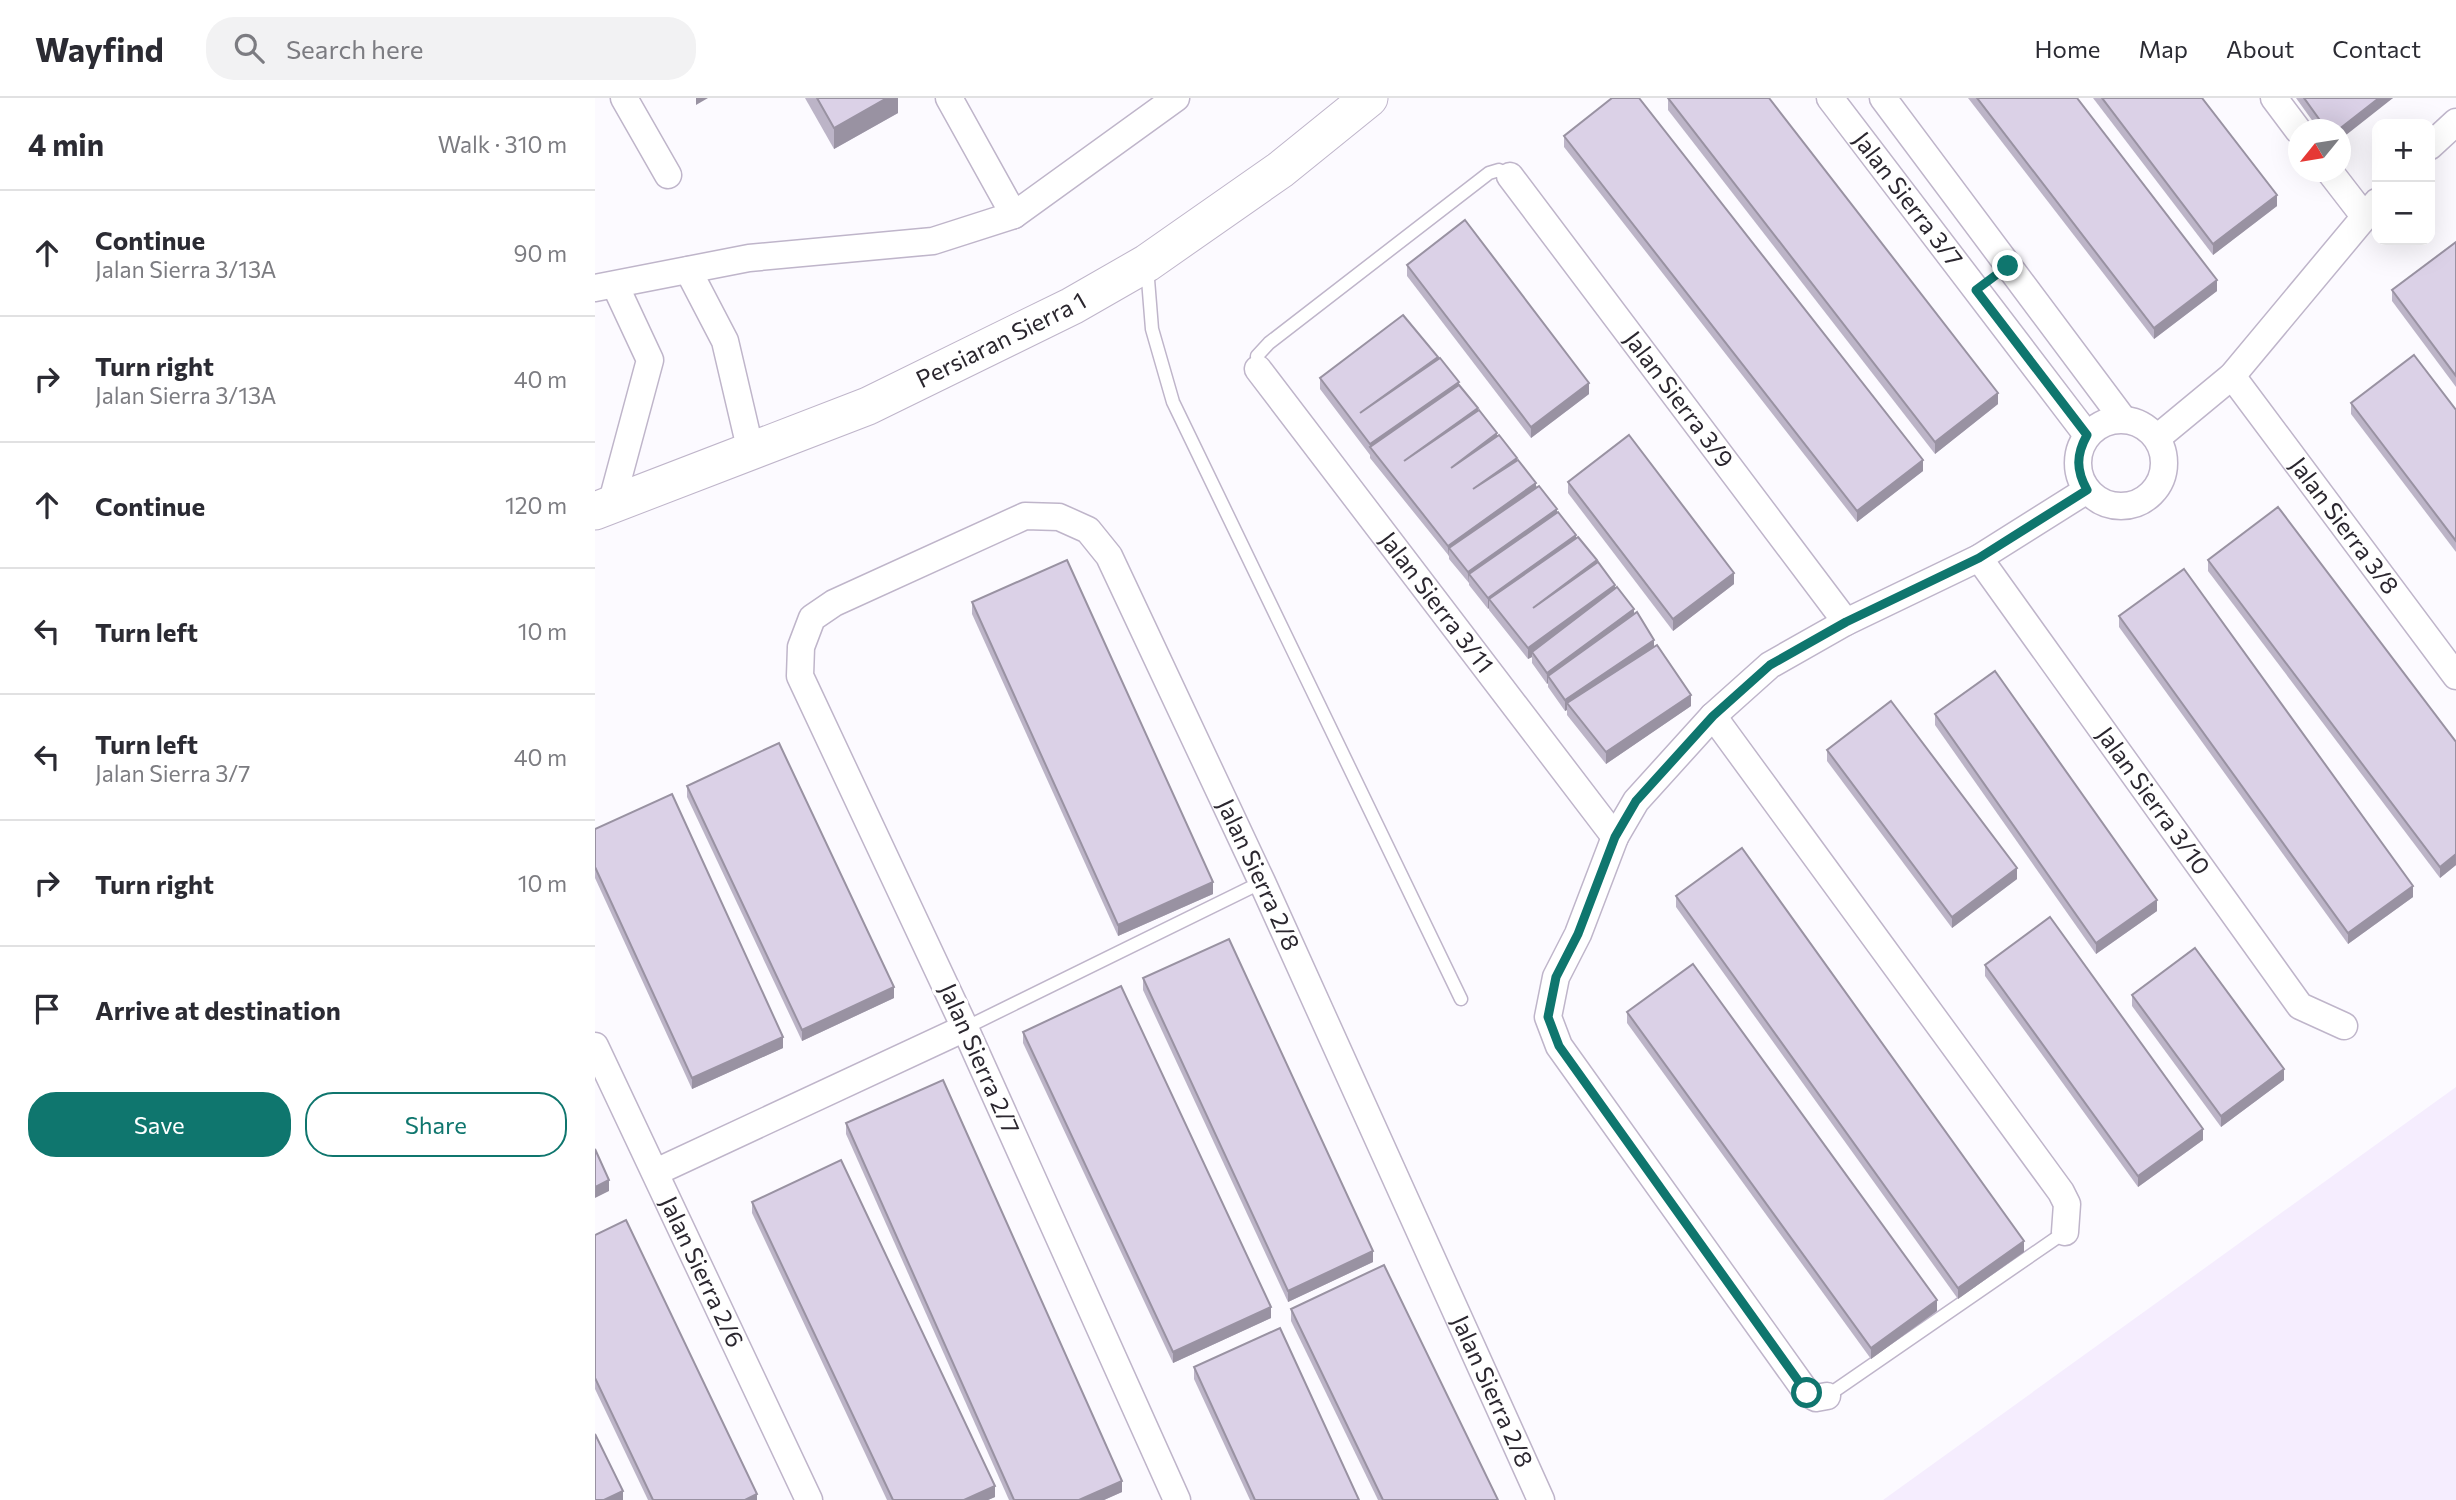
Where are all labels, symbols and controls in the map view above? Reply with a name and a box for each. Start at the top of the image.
search box [206,17,696,80]
text: Wayfind [35,28,164,69]
icon: search [230,29,268,67]
text: Search here [286,33,423,64]
text: Home [2035,34,2101,63]
text: Map [2139,34,2188,63]
text: About [2226,34,2294,63]
text: Contact [2332,34,2421,63]
north arrow [2288,119,2351,182]
map controls [2372,119,2435,245]
button: + [2372,119,2435,182]
text: 4 min [28,125,104,162]
street label: Jalan Sierra 3/7 [1848,126,1970,272]
text: Walk · 310 m [438,130,567,158]
button: − [2372,182,2435,245]
text: Continue [95,224,205,255]
icon: ahead [28,234,66,272]
text: 90 m [514,239,567,267]
route end [1992,250,2023,281]
text: Jalan Sierra 3/13A [95,255,277,283]
street label: Persiaran Sierra 1 [911,285,1091,393]
street label: Jalan Sierra 3/9 [1619,325,1740,473]
text: Turn right [95,350,214,381]
icon: right [28,360,66,398]
text: 40 m [514,365,567,393]
text: Jalan Sierra 3/13A [95,381,277,409]
street label: Jalan Sierra 3/8 [2285,451,2406,599]
icon: ahead [28,486,66,524]
text: Continue [95,490,205,521]
text: 120 m [505,491,567,519]
street label: Jalan Sierra 3/11 [1374,525,1501,678]
icon: left [28,612,66,650]
text: Turn left [95,616,198,647]
text: 10 m [518,617,567,645]
street label: Jalan Sierra 3/10 [2091,720,2217,880]
text: Turn left [95,728,198,759]
icon: left [28,738,66,776]
text: 40 m [514,743,567,771]
text: Jalan Sierra 3/7 [95,759,250,787]
street label: Jalan Sierra 2/8 [1212,794,1307,955]
icon: right [28,864,66,902]
text: Turn right [95,868,214,899]
text: 10 m [518,869,567,897]
street label: Jalan Sierra 2/7 [934,978,1027,1138]
icon: arrive [28,990,66,1028]
text: Arrive at destination [95,994,341,1025]
button: Save [28,1092,291,1157]
button: Share [305,1092,567,1157]
street label: Jalan Sierra 2/6 [655,1191,751,1352]
street label: Jalan Sierra 2/8 [1446,1310,1540,1471]
route start [1791,1377,1822,1408]

